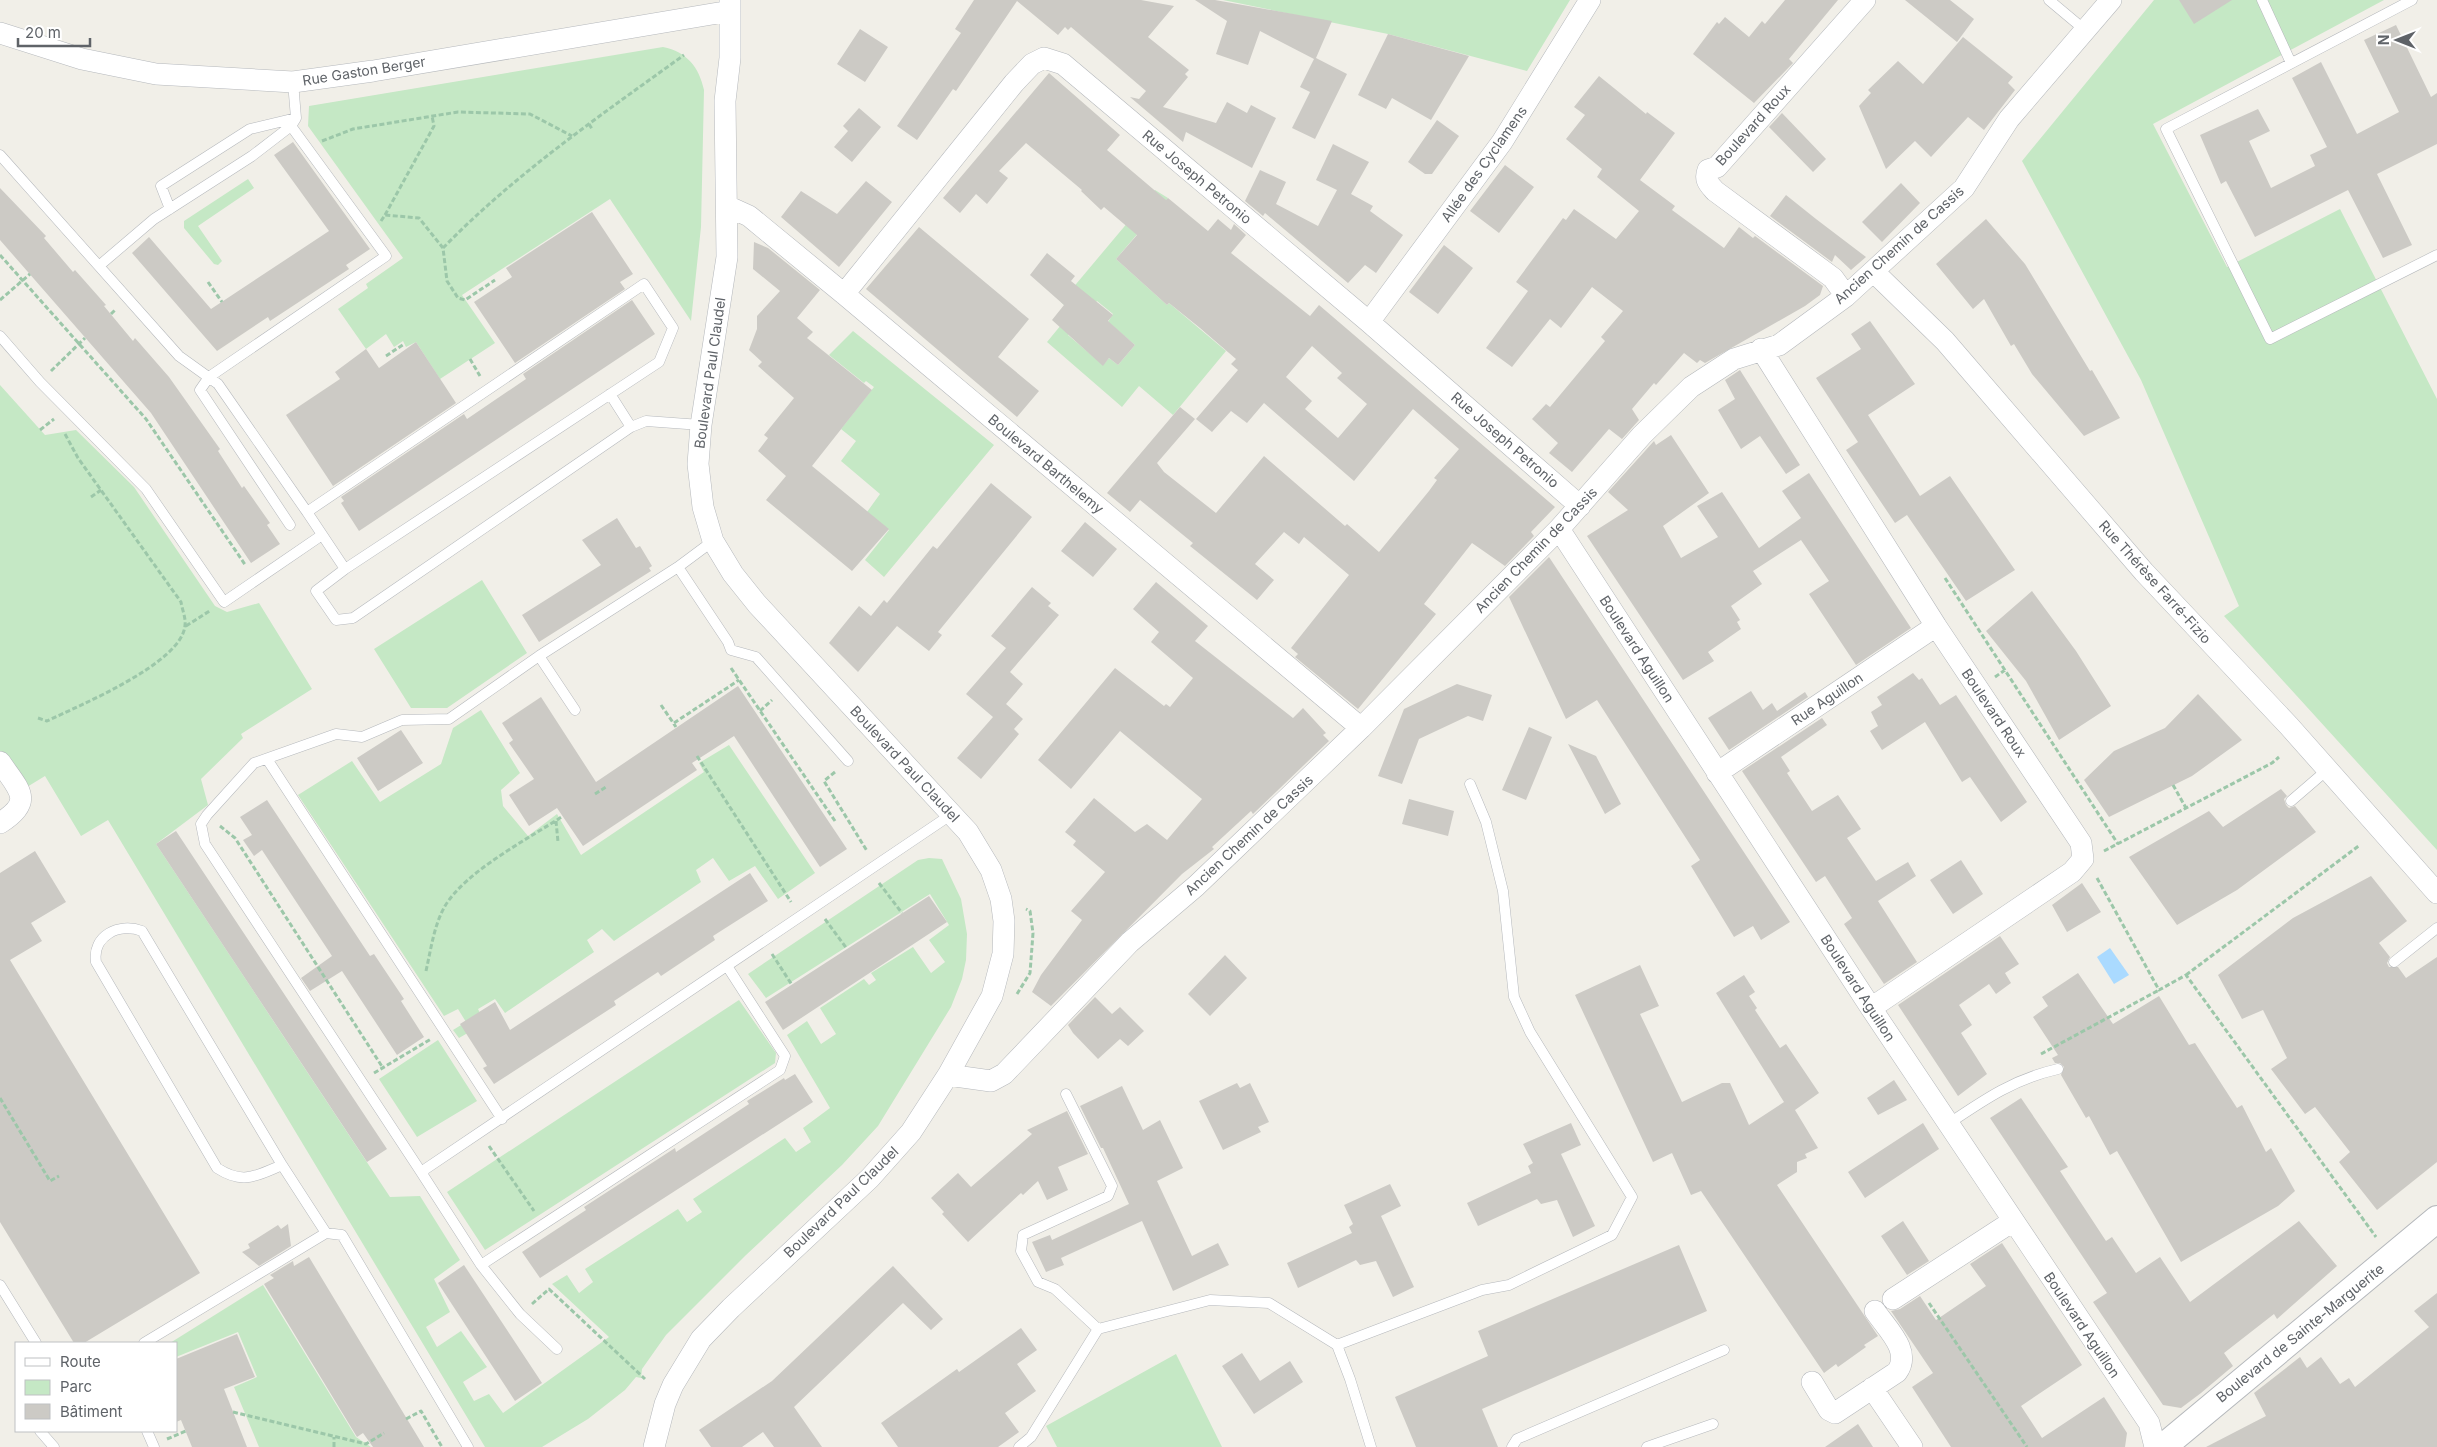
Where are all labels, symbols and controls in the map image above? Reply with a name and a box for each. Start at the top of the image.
scale bar [18,15,90,47]
north arrow [2372,15,2422,65]
text: 20 m [25,23,61,42]
text: N [2375,35,2392,45]
street label: Rue Gaston Berger [301,52,427,89]
street label: Boulevard Roux [1712,80,1794,169]
street label: Allée des Cyclamens [1437,102,1530,225]
street label: Rue Joseph Petronio [1139,126,1255,227]
street label: Ancien Chemin de Cassis [1830,182,1967,307]
street label: Boulevard Paul Claudel [690,296,729,450]
street label: Rue Joseph Petronio [1448,388,1563,491]
street label: Boulevard Barthelemy [985,410,1108,517]
street label: Ancien Chemin de Cassis [1471,483,1600,616]
street label: Rue Thérèse Farré-Fizio [2096,517,2215,647]
street label: Boulevard Aguillon [1597,592,1678,705]
street label: Boulevard Roux [1958,665,2031,761]
street label: Rue Aguillon [1788,668,1866,729]
street label: Boulevard Paul Claudel [847,702,964,825]
street label: Ancien Chemin de Cassis [1181,771,1316,898]
street label: Boulevard Aguillon [1818,931,1899,1044]
street label: Boulevard Paul Claudel [780,1143,901,1261]
street label: Boulevard de Sainte-Marguerite [2212,1260,2387,1405]
street label: Boulevard Aguillon [2041,1269,2124,1381]
legend [15,1342,178,1432]
text: Route [60,1352,101,1371]
text: Parc [60,1377,92,1396]
text: Bâtiment [60,1402,123,1421]

